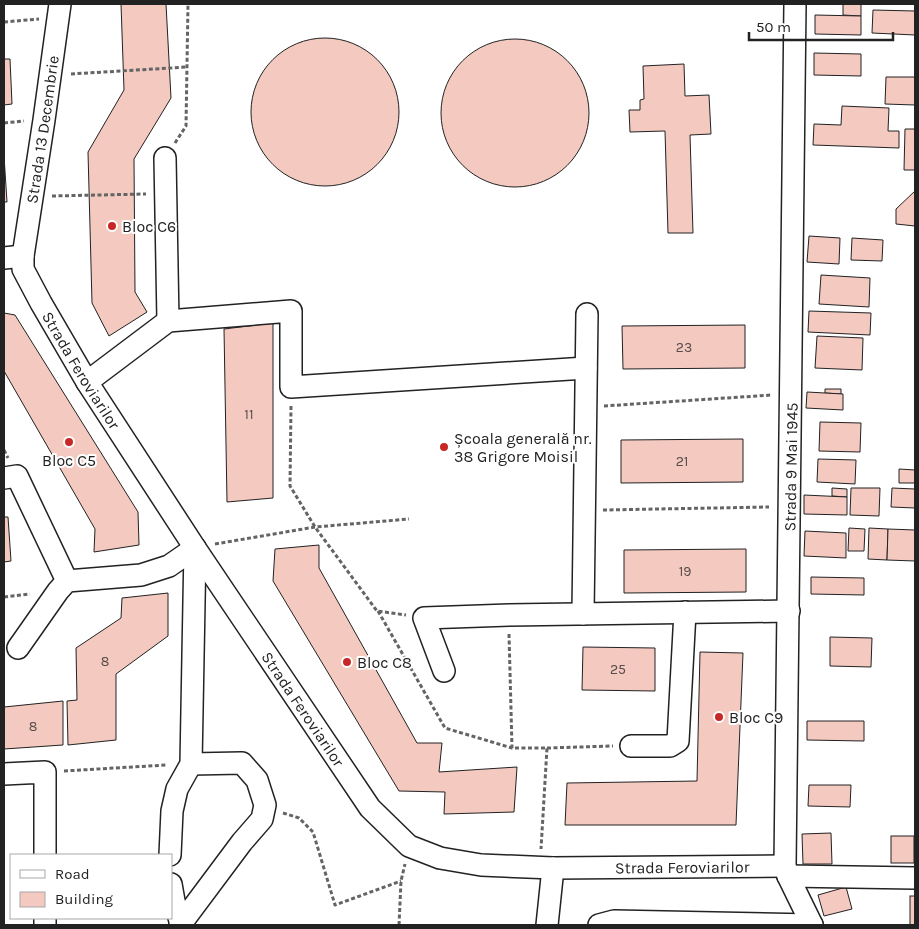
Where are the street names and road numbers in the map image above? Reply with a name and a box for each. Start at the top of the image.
street label: Strada 13 Decembrie [22,54,62,205]
street label: Strada Feroviarilor [38,308,125,433]
street label: Strada 9 Mai 1945 [780,402,802,532]
street label: Strada Feroviarilor [258,648,349,770]
street label: Strada Feroviarilor [615,857,750,877]

